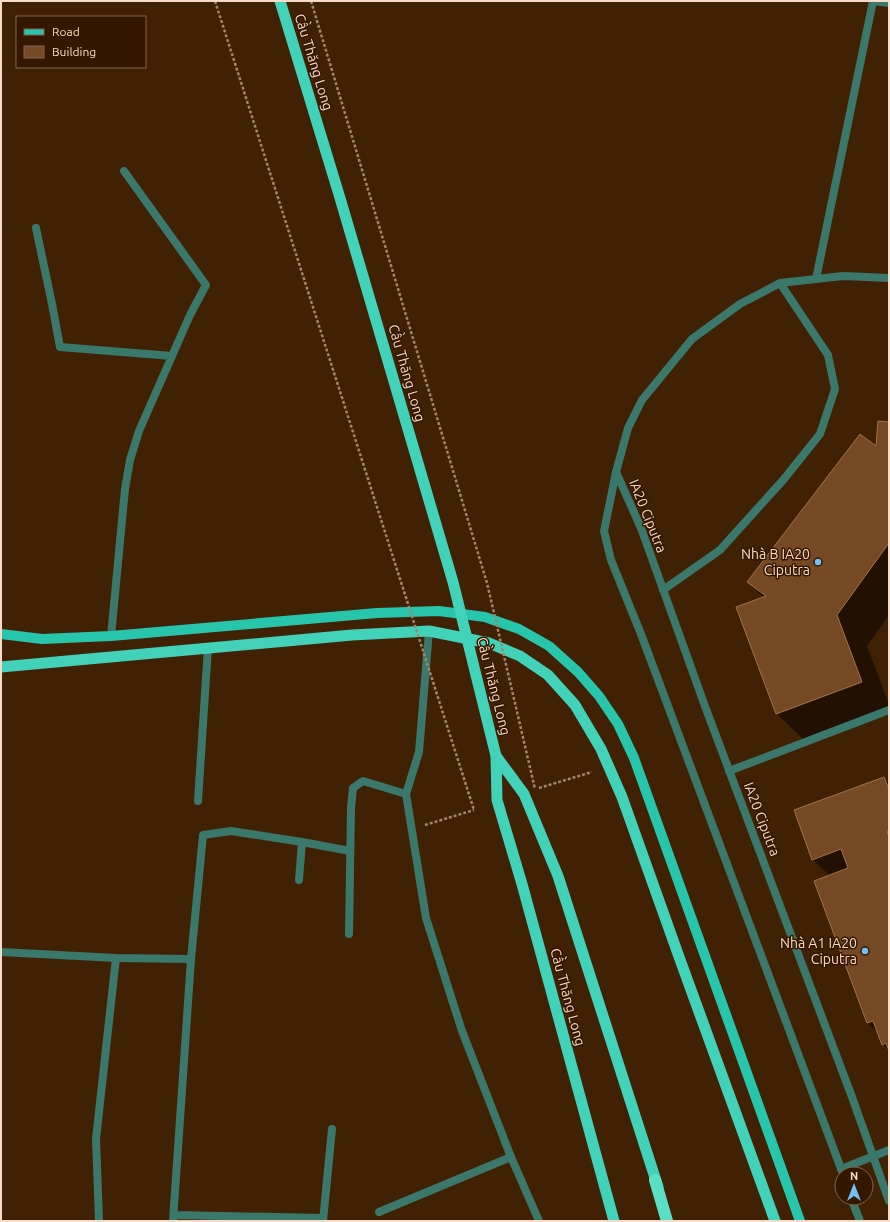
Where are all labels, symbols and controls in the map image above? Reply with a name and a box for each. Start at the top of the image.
street label: Cầu Thăng Long [292,11,339,112]
legend [16,16,146,68]
text: Road [52,25,80,38]
text: Building [52,45,96,58]
street label: Cầu Thăng Long [385,322,431,424]
street label: IA20 Ciputra [626,477,670,555]
place label: Nhà B IA20 Ciputra [741,546,810,578]
marker: Nhà B IA20 Ciputra [813,557,823,567]
street label: Cầu Thăng Long [474,635,516,737]
street label: IA20 Ciputra [741,780,783,858]
place label: Nhà A1 IA20 Ciputra [780,935,857,967]
street label: Cầu Thăng Long [547,946,591,1048]
marker: Nhà A1 IA20 Ciputra [860,946,870,956]
north arrow [834,1166,874,1206]
text: N [850,1170,858,1182]

